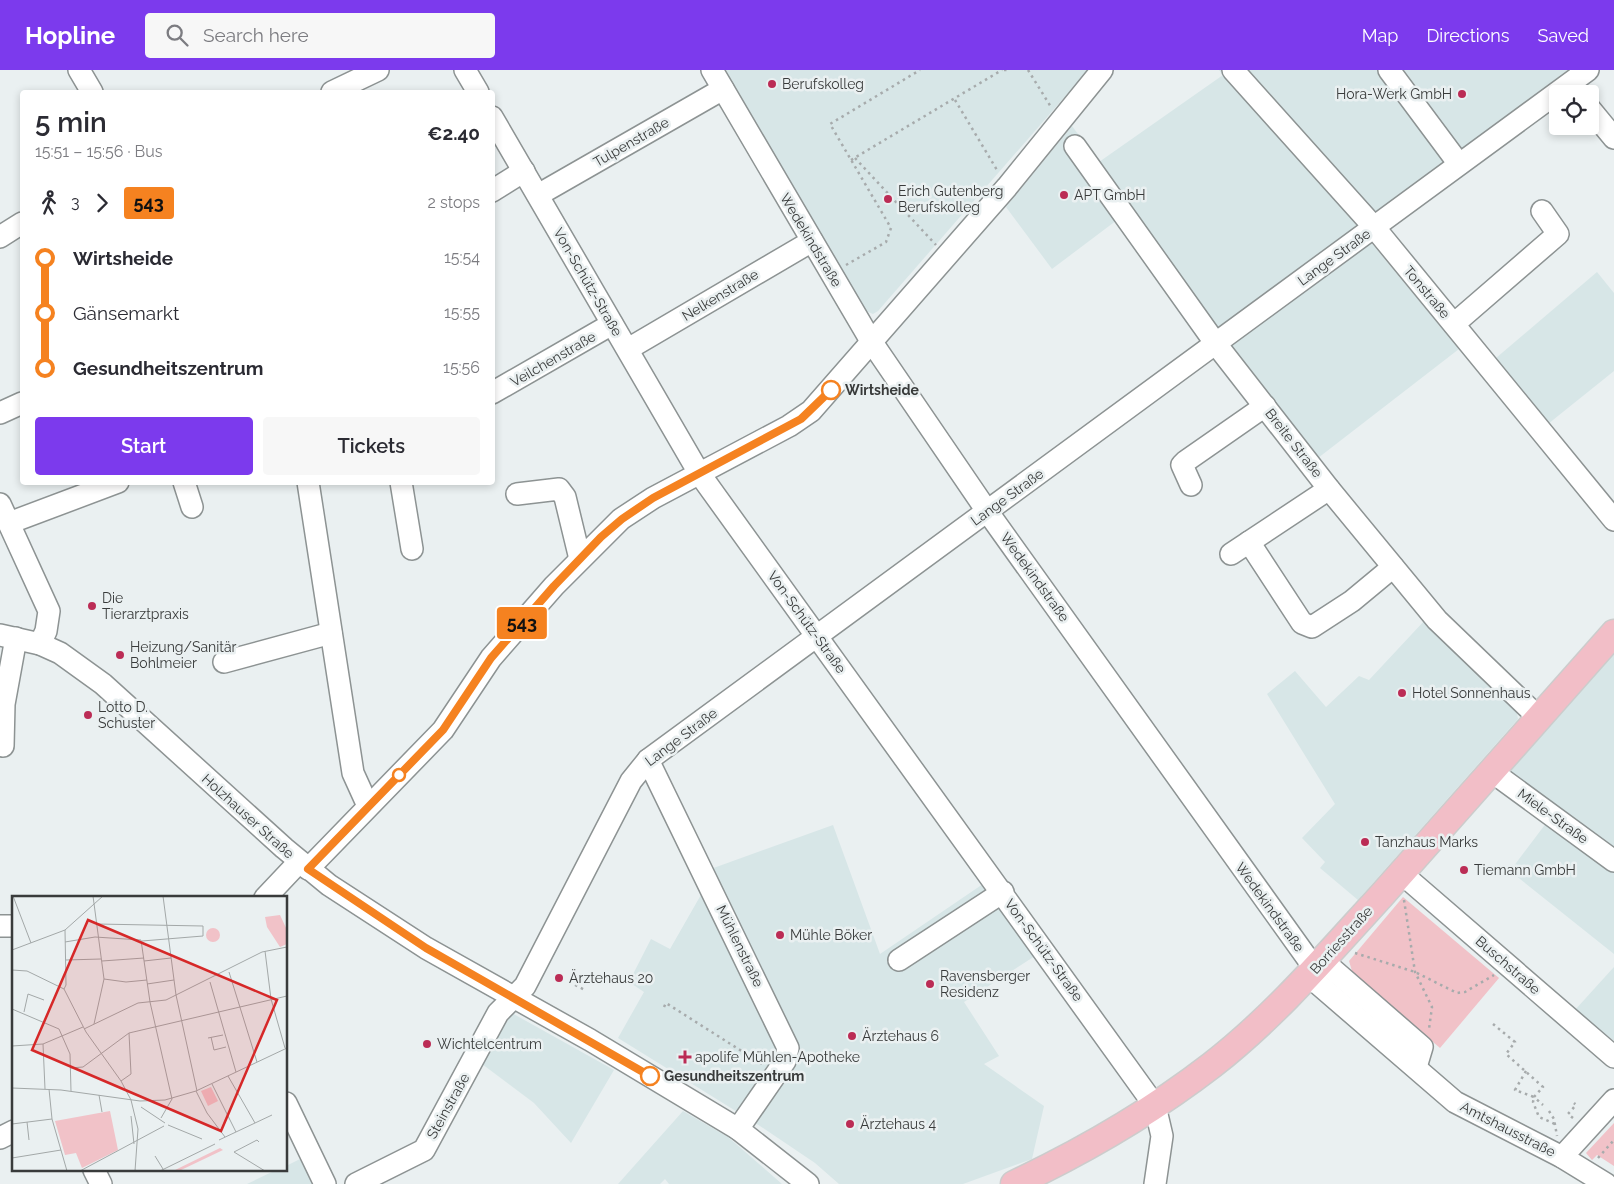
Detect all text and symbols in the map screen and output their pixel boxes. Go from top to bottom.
search box [145,13,495,58]
text: Hopline [25,21,115,50]
icon: search [163,21,191,49]
text: Search here [203,24,309,46]
text: Map [1362,25,1398,46]
text: Directions [1426,25,1510,46]
text: Saved [1538,25,1589,46]
place label: Berufskolleg [782,76,864,92]
marker: Berufskolleg [766,78,778,90]
map controls [1549,85,1599,135]
button: locate [1549,85,1599,135]
place label: Hora-Werk GmbH [1336,86,1452,102]
marker: Hora-Werk GmbH [1456,88,1468,100]
text: 5 min [35,106,107,139]
street label: Tulpenstraße [590,114,672,170]
text: €2.40 [427,122,480,144]
text: 15:51 – 15:56 · Bus [35,142,162,161]
place label: Erich Gutenberg Berufskolleg [898,183,1003,215]
place label: APT GmbH [1074,187,1146,203]
icon: walk [35,189,63,217]
icon: forward [88,189,116,217]
marker: APT GmbH [1058,189,1070,201]
street label: Wedekindstraße [777,190,845,290]
text: 543 [134,192,164,213]
text: 3 [71,193,80,212]
text: 2 stops [428,193,480,212]
marker: Erich Gutenberg Berufskolleg [882,193,894,205]
street label: Von-Schütz-Straße [550,225,626,339]
street label: Lange Straße [1295,225,1373,289]
text: Wirtsheide [73,247,173,269]
text: 15:54 [444,248,480,267]
street label: Tonstraße [1401,263,1453,321]
street label: Nelkenstraße [679,266,761,324]
text: Gänsemarkt [73,302,179,324]
text: 15:55 [444,303,480,322]
street label: Veilchenstraße [508,328,598,390]
text: Gesundheitszentrum [73,357,264,379]
text: 15:56 [443,358,480,377]
marker: Wirtsheide [821,380,841,400]
place label: Wirtsheide [845,382,919,398]
street label: Breite Straße [1262,405,1326,481]
button: Start [35,417,253,475]
button: Tickets [263,417,480,475]
street label: Lange Straße [968,465,1046,529]
street label: Wedekindstraße [997,529,1073,625]
street label: Von-Schütz-Straße [765,568,849,676]
place label: Die Tierarztpraxis [102,590,189,622]
marker: Die Tierarztpraxis [86,600,98,612]
line badge: 543 [493,607,551,639]
text: 543 [507,612,537,633]
place label: Heizung/Sanitär Bohlmeier [130,639,237,671]
marker: Heizung/Sanitär Bohlmeier [114,649,126,661]
place label: Hotel Sonnenhaus [1412,685,1531,701]
marker: Hotel Sonnenhaus [1396,687,1408,699]
place label: Lotto D. Schuster [98,699,155,731]
street label: Lange Straße [642,705,720,769]
marker: Lotto D. Schuster [82,709,94,721]
unlabelled marker [392,768,406,782]
street label: Holzhauser Straße [199,771,297,861]
street label: Miele-Straße [1515,785,1591,847]
place label: Tanzhaus Marks [1375,834,1478,850]
marker: Tanzhaus Marks [1359,836,1371,848]
street label: Wedekindstraße [1232,859,1308,955]
place label: Tiemann GmbH [1474,862,1576,878]
marker: Tiemann GmbH [1458,864,1470,876]
inset map [12,896,288,1172]
street label: Von-Schütz-Straße [1002,896,1086,1004]
street label: Mühlenstraße [713,903,767,989]
street label: Borriesstraße [1306,903,1376,977]
place label: Mühle Böker [790,927,872,943]
marker: Mühle Böker [774,929,786,941]
street label: Buschstraße [1473,933,1543,997]
place label: Ärztehaus 20 [569,968,653,986]
place label: Ravensberger Residenz [940,968,1030,1000]
marker: Ärztehaus 20 [553,972,565,984]
marker: Ravensberger Residenz [924,978,936,990]
place label: Ärztehaus 6 [862,1026,939,1044]
marker: Ärztehaus 6 [846,1030,858,1042]
place label: Wichtelcentrum [437,1036,542,1052]
marker: Wichtelcentrum [421,1038,433,1050]
place label: apolife Mühlen-Apotheke [695,1049,860,1065]
marker: apolife Mühlen-Apotheke [679,1051,691,1063]
marker: Gesundheitszentrum [640,1066,660,1086]
place label: Gesundheitszentrum [664,1068,804,1084]
street label: Steinstraße [423,1071,473,1141]
street label: Amtshausstraße [1458,1098,1558,1160]
place label: Ärztehaus 4 [860,1114,936,1132]
marker: Ärztehaus 4 [844,1118,856,1130]

